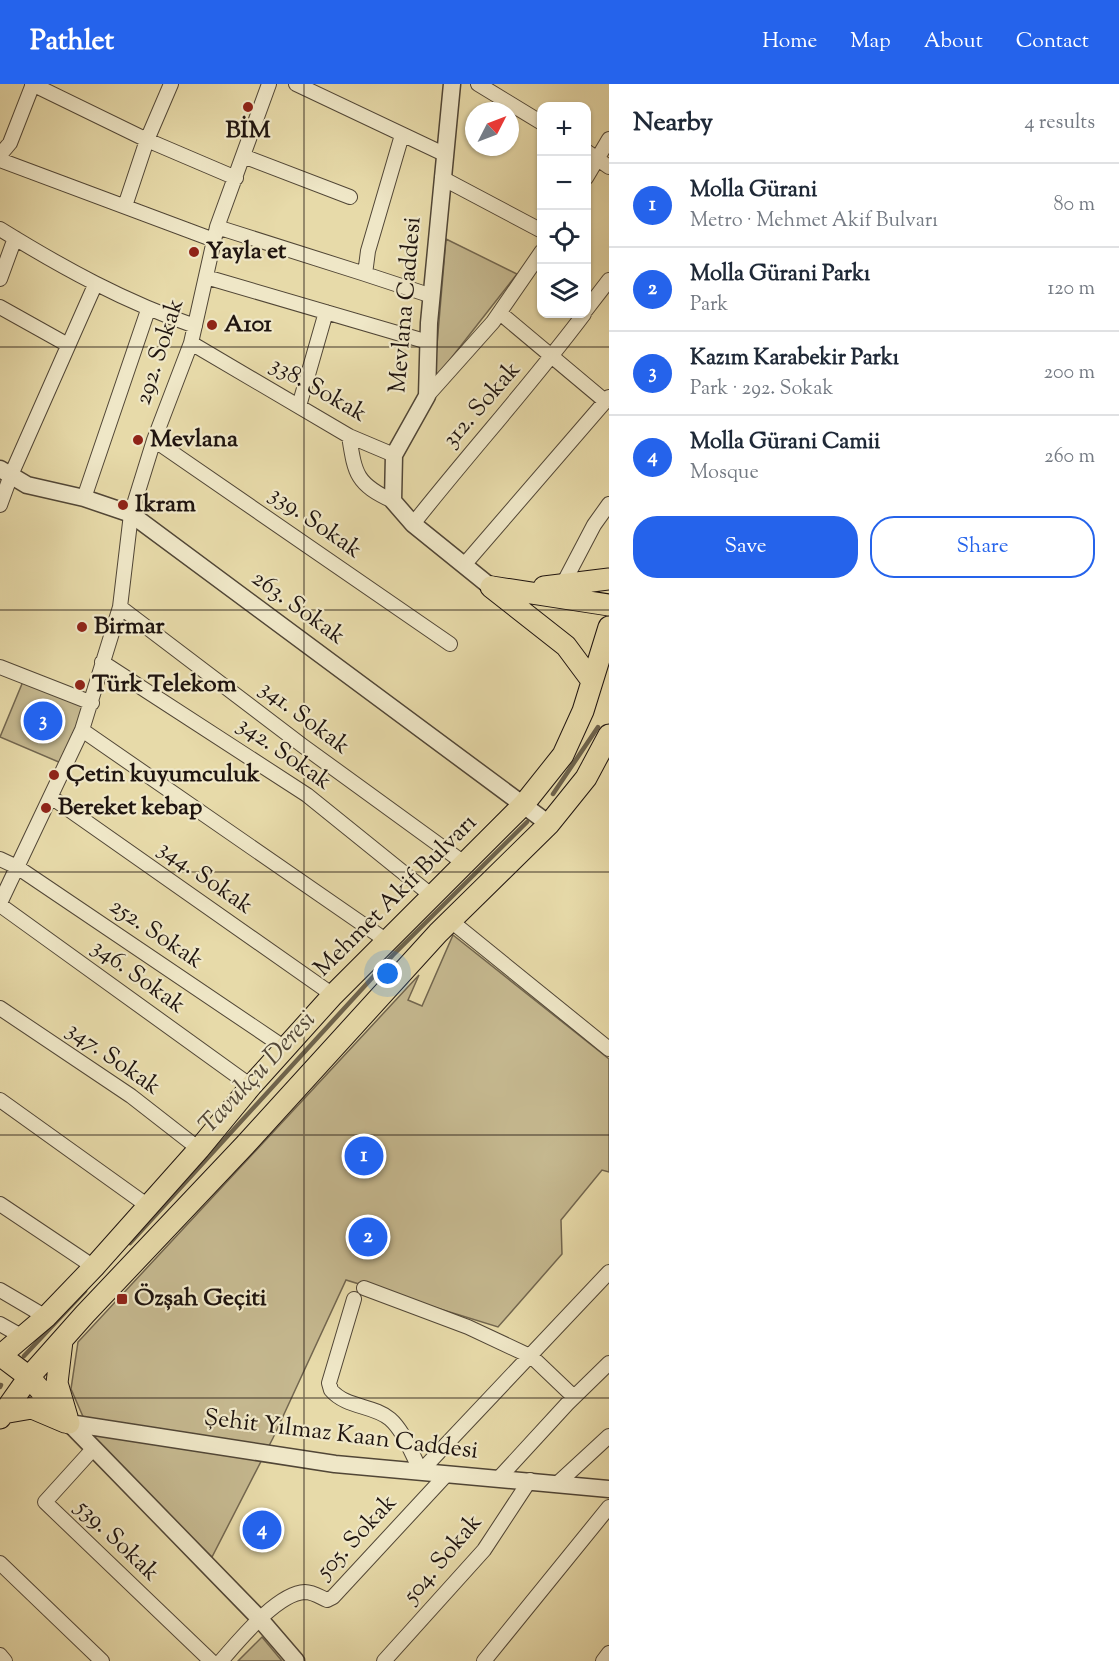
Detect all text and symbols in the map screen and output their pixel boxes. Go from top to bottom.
text: Pathlet [30,22,114,62]
text: Home [762,27,817,57]
text: Map [850,27,891,57]
text: About [924,27,983,57]
text: Contact [1016,27,1089,57]
marker: BİM [241,100,255,114]
north arrow [465,102,519,156]
map controls [537,102,591,318]
button: + [537,102,591,156]
text: Nearby [633,105,713,142]
text: 4 results [1024,109,1095,138]
place label: BİM [225,114,271,148]
button: − [537,156,591,210]
text: Molla Gürani [690,175,817,207]
text: 1 [649,191,656,220]
text: 80 m [1054,191,1095,220]
text: Metro · Mehmet Akif Bulvarı [690,207,938,236]
button: locate [537,210,591,264]
street label: Mevlana Caddesi [381,215,431,395]
place label: Yayla et [206,235,287,269]
marker: Yayla et [187,245,201,259]
text: Molla Gürani Parkı [690,259,870,291]
button: layers [537,264,591,318]
text: 2 [648,275,657,304]
text: 120 m [1047,275,1095,304]
text: Park [690,291,728,320]
street label: 292. Sokak [127,295,193,409]
place label: A101 [224,308,273,342]
marker: A101 [205,318,219,332]
text: Kazım Karabekir Parkı [690,343,899,375]
street label: 338. Sokak [263,349,373,431]
street label: 312. Sokak [435,354,529,456]
text: 3 [648,359,657,388]
text: 200 m [1044,359,1095,388]
text: Park · 292. Sokak [690,375,833,404]
place label: Mevlana [150,423,239,457]
text: Molla Gürani Camii [690,427,880,459]
marker: Mevlana [131,433,145,447]
text: 4 [647,443,658,472]
text: 260 m [1044,443,1095,472]
text: Mosque [690,459,759,488]
street label: 339. Sokak [262,479,368,567]
place label: Ikram [135,488,196,522]
marker: Ikram [116,498,130,512]
button: Save [633,516,858,578]
button: Share [870,516,1095,578]
street label: 263. Sokak [244,562,352,654]
place label: Birmar [94,610,165,644]
marker: Birmar [75,620,89,634]
place label: Türk Telekom [92,668,237,702]
street label: 341. Sokak [252,673,356,763]
marker: Türk Telekom [73,678,87,692]
pin: 3 [24,698,63,744]
street label: 342. Sokak [230,709,338,799]
place label: Çetin kuyumculuk [66,758,261,792]
marker: Çetin kuyumculuk [47,768,61,782]
place label: Bereket kebap [58,791,202,825]
marker: Bereket kebap [39,801,53,815]
street label: Mehmet Akif Bulvarı [307,807,485,985]
street label: 344. Sokak [150,833,260,923]
street label: 252. Sokak [102,890,210,978]
street label: 346. Sokak [84,931,192,1023]
your location [373,959,402,988]
water label: Tavukçu Deresi [191,1003,325,1143]
street label: 347. Sokak [59,1014,167,1104]
pin: 1 [344,1134,384,1178]
pin: 2 [348,1214,388,1260]
place label: Özşah Geçiti [134,1282,267,1316]
marker: Özşah Geçiti [115,1292,129,1306]
street label: Şehit Yılmaz Kaan Caddesi [202,1401,480,1469]
street label: 505. Sokak [307,1487,405,1588]
street label: 539. Sokak [66,1491,167,1590]
street label: 504. Sokak [394,1507,491,1613]
pin: 4 [242,1508,282,1552]

